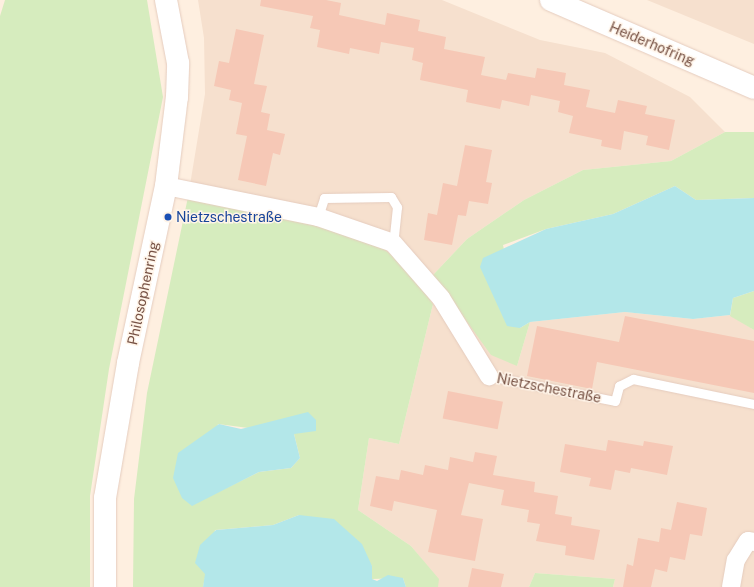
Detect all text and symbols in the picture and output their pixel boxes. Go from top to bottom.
street label: Heiderhofring [607,19,697,69]
place label: Nietzschestraße [176,209,282,225]
marker: Nietzschestraße [163,212,173,222]
street label: Philosophenring [124,240,162,346]
street label: Nietzschestraße [495,370,603,406]

